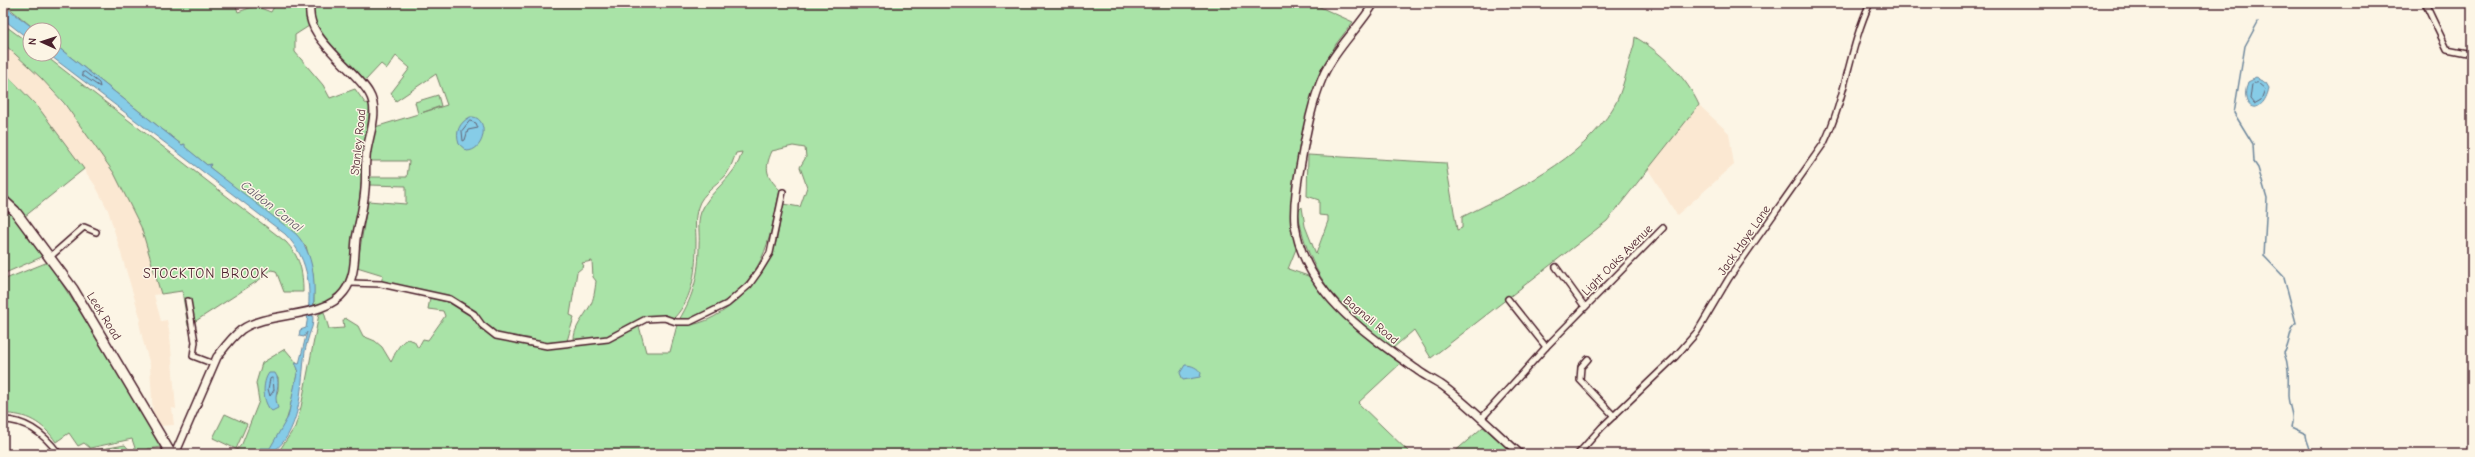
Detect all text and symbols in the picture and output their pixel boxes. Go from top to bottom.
north arrow [22,22,62,62]
text: N [26,38,39,45]
street label: Stanley Road [348,108,368,176]
water label: Caldon Canal [238,177,306,235]
street label: Jack Haye Lane [1715,202,1773,278]
street label: Light Oaks Avenue [1579,222,1655,298]
district label: STOCKTON BROOK [143,265,269,282]
street label: Leek Road [84,290,124,342]
street label: Bagnall Road [1340,293,1402,347]

